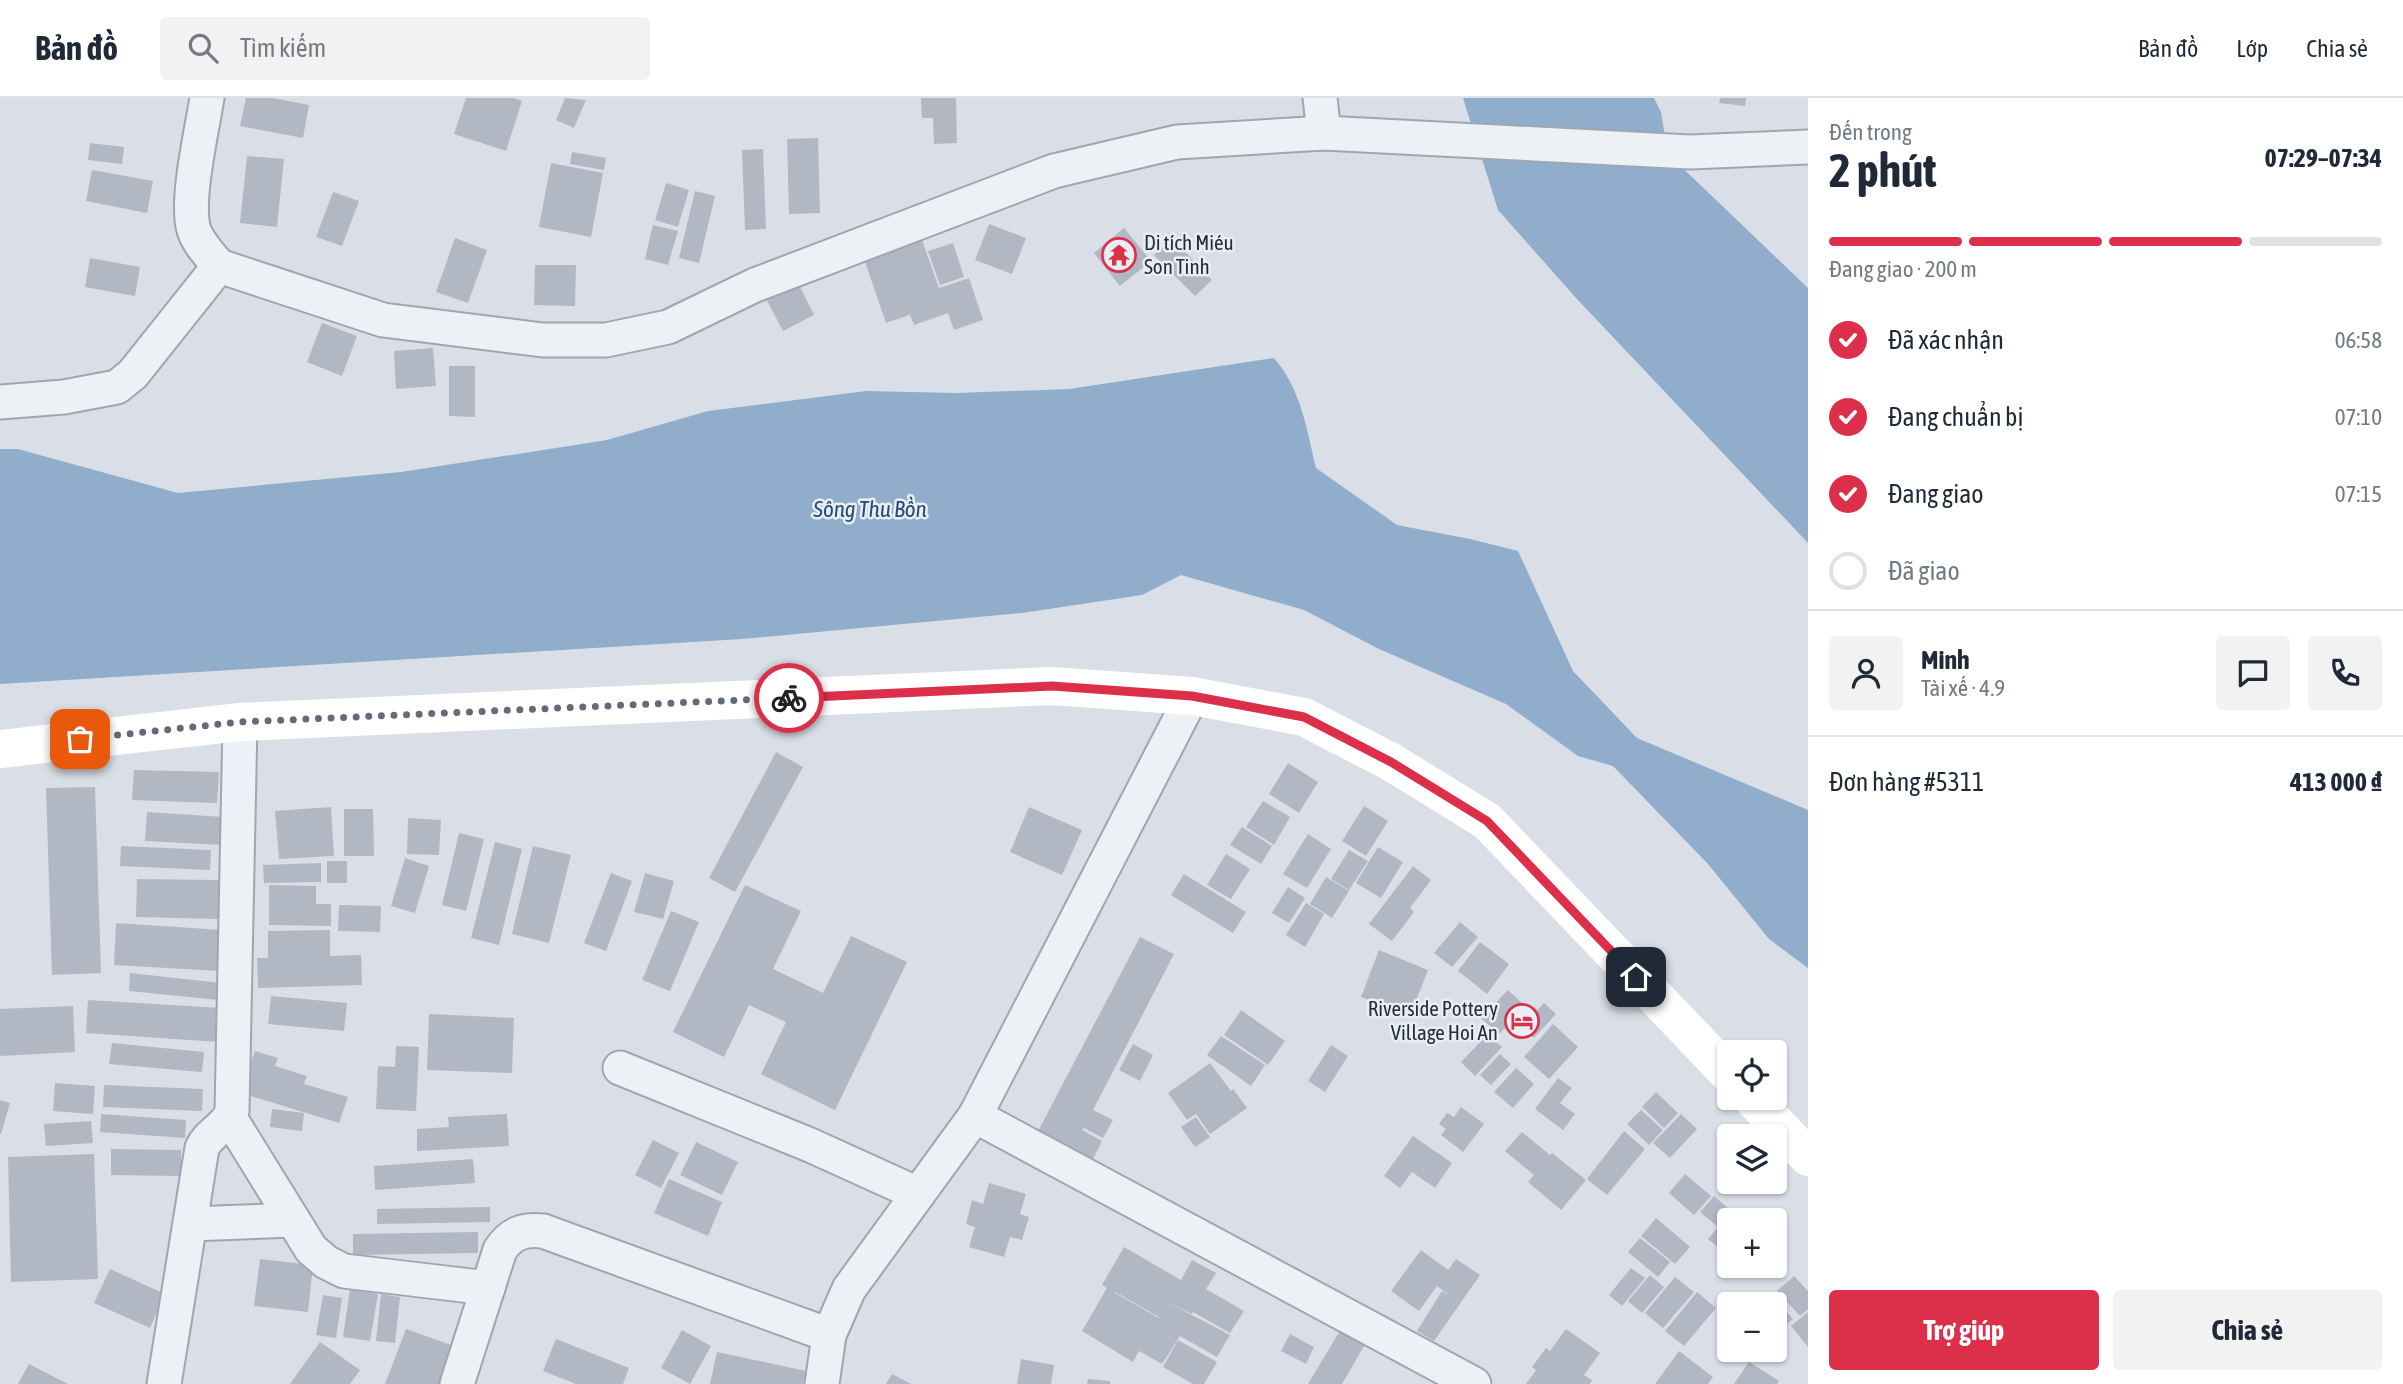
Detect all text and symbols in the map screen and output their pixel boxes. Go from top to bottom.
search box [160,17,650,80]
text: Bản đồ [35,29,118,67]
icon: search [184,29,222,67]
text: Tìm kiếm [240,33,326,63]
text: Bản đồ [2138,35,2198,62]
text: Lớp [2236,35,2268,62]
text: Chia sẻ [2306,35,2368,62]
text: Đến trong [1829,119,1912,145]
text: 07:29–07:34 [2265,143,2382,173]
text: 2 phút [1829,144,1937,197]
place label: Di tích Miéu Son Tinh [1144,230,1234,278]
temple icon: Di tích Miéu Son Tinh [1100,236,1138,274]
text: Đang giao · 200 m [1829,256,1977,282]
icon: check [1829,321,1867,359]
text: Đã xác nhận [1888,325,2004,355]
text: 06:58 [2335,327,2382,353]
icon: check [1829,398,1867,436]
text: Đang chuẩn bị [1888,402,2023,432]
text: 07:10 [2335,404,2382,430]
icon: check [1829,475,1867,513]
text: Đang giao [1888,479,1983,509]
text: 07:15 [2335,481,2382,507]
water label: Sông Thu Bồn [812,496,927,522]
text: Đã giao [1888,556,1960,586]
button: person [1829,636,1903,710]
button: chat [2216,636,2290,710]
button: phone [2308,636,2382,710]
text: Minh [1921,645,1970,675]
courier [754,663,824,733]
text: Tài xế · 4.9 [1921,675,2005,701]
icon: bike [770,679,808,717]
pin [50,709,110,769]
icon: bag [61,720,99,758]
text: Đơn hàng #5311 [1829,767,1984,797]
text: 413 000 ₫ [2290,767,2382,797]
pin [1606,947,1666,1007]
icon: home [1617,958,1655,996]
place label: Riverside Pottery Village Hoi An [1368,996,1498,1044]
hotel icon: Riverside Pottery Village Hoi An [1503,1002,1541,1040]
map controls [1717,1040,1787,1362]
button: locate [1717,1040,1787,1110]
button: layers [1717,1124,1787,1194]
button: + [1717,1208,1787,1278]
button: Trợ giúp [1829,1290,2099,1370]
button: Chia sẻ [2113,1290,2382,1370]
button: − [1717,1292,1787,1362]

